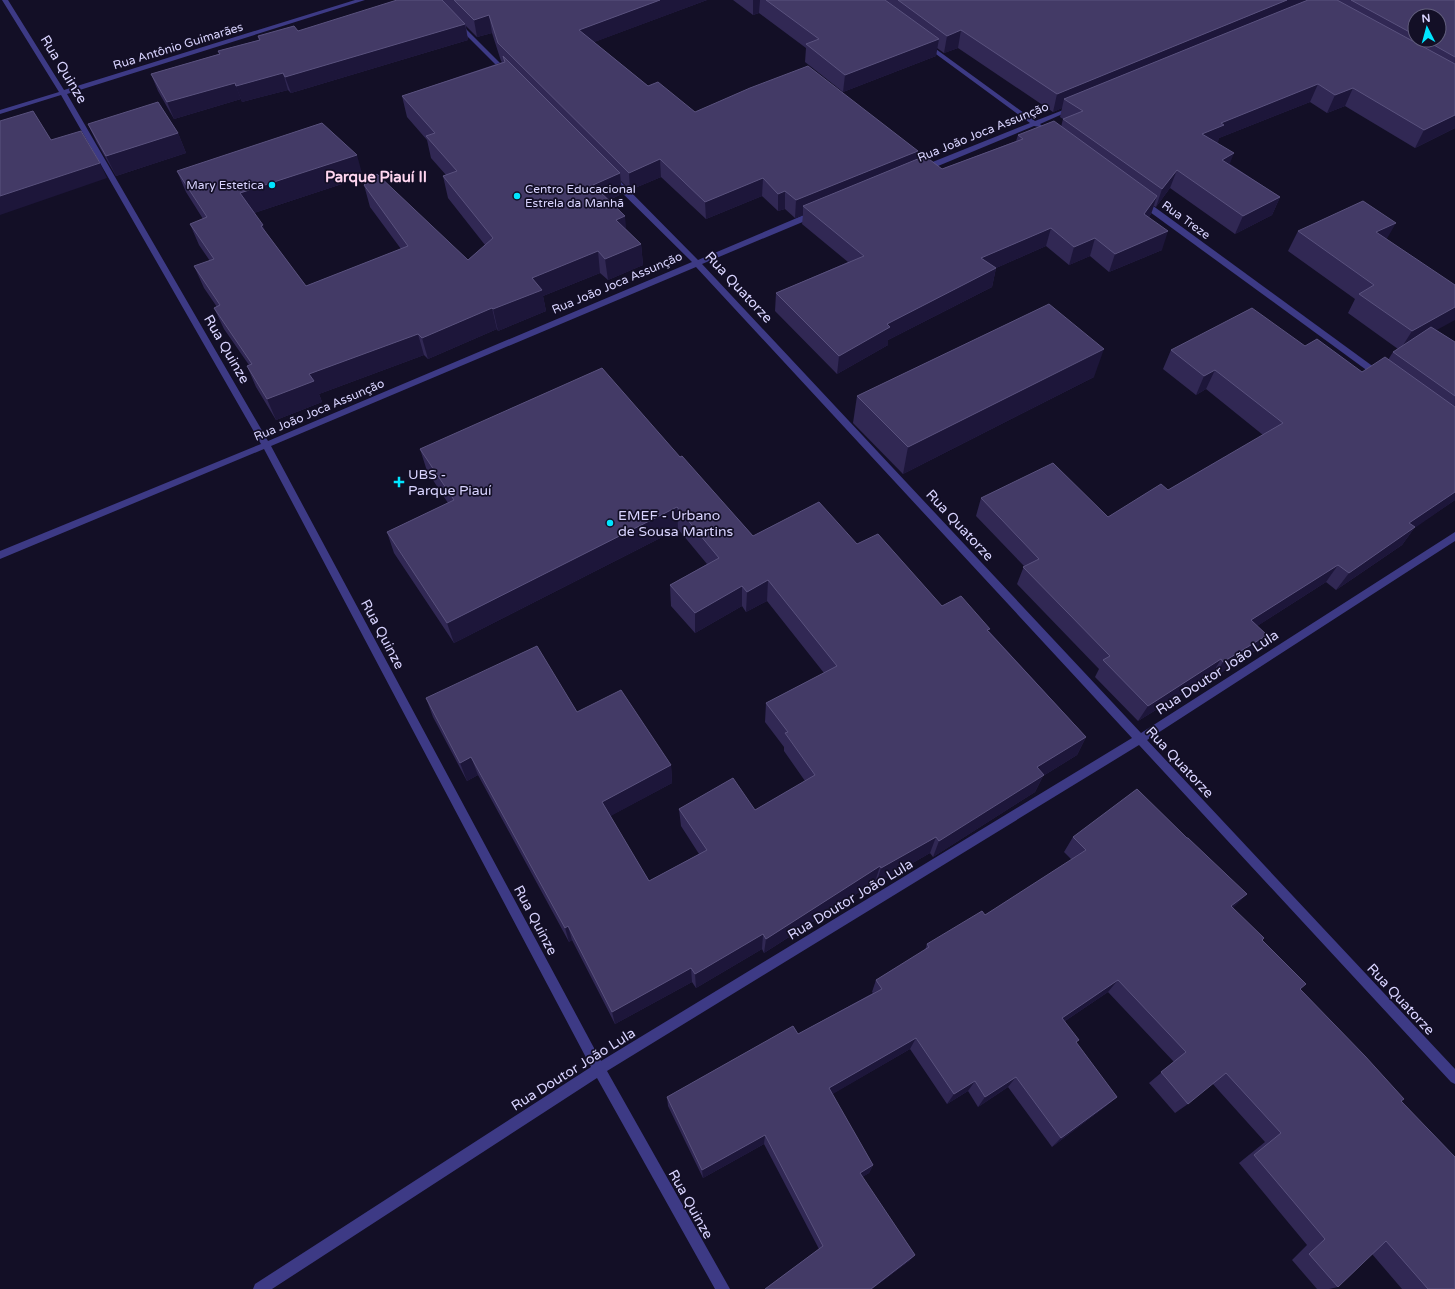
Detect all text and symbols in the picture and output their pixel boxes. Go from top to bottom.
north arrow [1407,8,1447,48]
text: N [1421,12,1431,25]
street label: Rua Antônio Guimarães [111,19,245,72]
street label: Rua Quinze [37,32,91,107]
street label: Rua João Joca Assunção [915,99,1051,165]
district label: Parque Piauí II [325,168,427,187]
place label: Mary Estetica [186,178,264,192]
marker: Mary Estetica [267,180,277,190]
place label: Centro Educacional Estrela da Manhã [525,182,636,210]
marker: Centro Educacional Estrela da Manhã [512,191,522,201]
street label: Rua Treze [1159,198,1213,242]
street label: Rua Quatorze [701,248,776,327]
street label: Rua João Joca Assunção [550,249,684,317]
street label: Rua Quinze [200,312,253,387]
street label: Rua João Joca Assunção [252,376,386,444]
place label: UBS - Parque Piauí [408,466,492,499]
marker: UBS - Parque Piauí [393,476,405,488]
street label: Rua Quatorze [922,486,997,565]
place label: EMEF - Urbano de Sousa Martins [618,507,733,540]
marker: EMEF - Urbano de Sousa Martins [605,518,615,528]
street label: Rua Quinze [357,596,408,672]
street label: Rua Doutor João Lula [1153,626,1282,719]
street label: Rua Quatorze [1142,723,1217,802]
street label: Rua Doutor João Lula [785,855,916,944]
street label: Rua Quinze [510,882,561,958]
street label: Rua Quatorze [1363,960,1438,1039]
street label: Rua Doutor João Lula [508,1024,638,1115]
street label: Rua Quinze [665,1167,717,1242]

